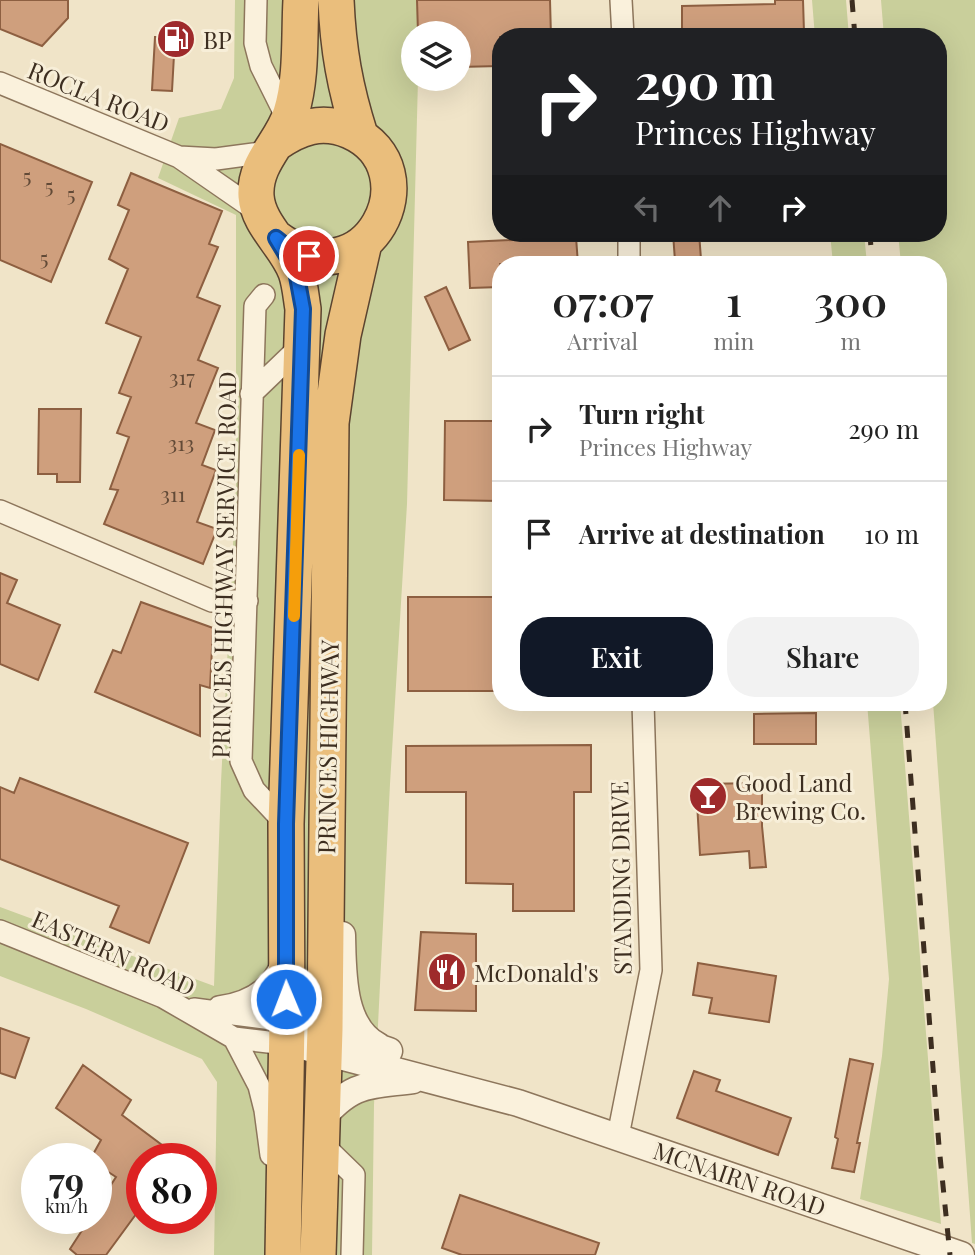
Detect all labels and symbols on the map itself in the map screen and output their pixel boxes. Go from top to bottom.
fuel station icon: BP [155,18,197,60]
place label: BP [203,23,232,55]
street label: ROCLA ROAD [23,53,175,139]
house number: 5 [23,161,31,189]
house number: 5 [45,171,53,199]
house number: 5 [67,179,75,207]
pin [279,226,339,286]
house number: 5 [40,243,48,271]
house number: 317 [169,362,195,390]
street label: PRINCES HIGHWAY SERVICE ROAD [204,371,242,759]
house number: 313 [168,428,194,456]
house number: 311 [160,479,186,507]
street label: PRINCES HIGHWAY [309,639,345,854]
place label: Good Land Brewing Co. [735,766,866,826]
bar icon: Good Land Brewing Co. [687,775,729,817]
street label: STANDING DRIVE [602,781,638,975]
street label: EASTERN ROAD [27,902,201,1002]
restaurant icon: McDonald's [426,951,468,993]
place label: McDonald's [474,956,599,988]
position arrow [249,962,323,1036]
street label: MCNAIRN ROAD [650,1134,830,1222]
speed limit sign: 80 [126,1143,217,1234]

